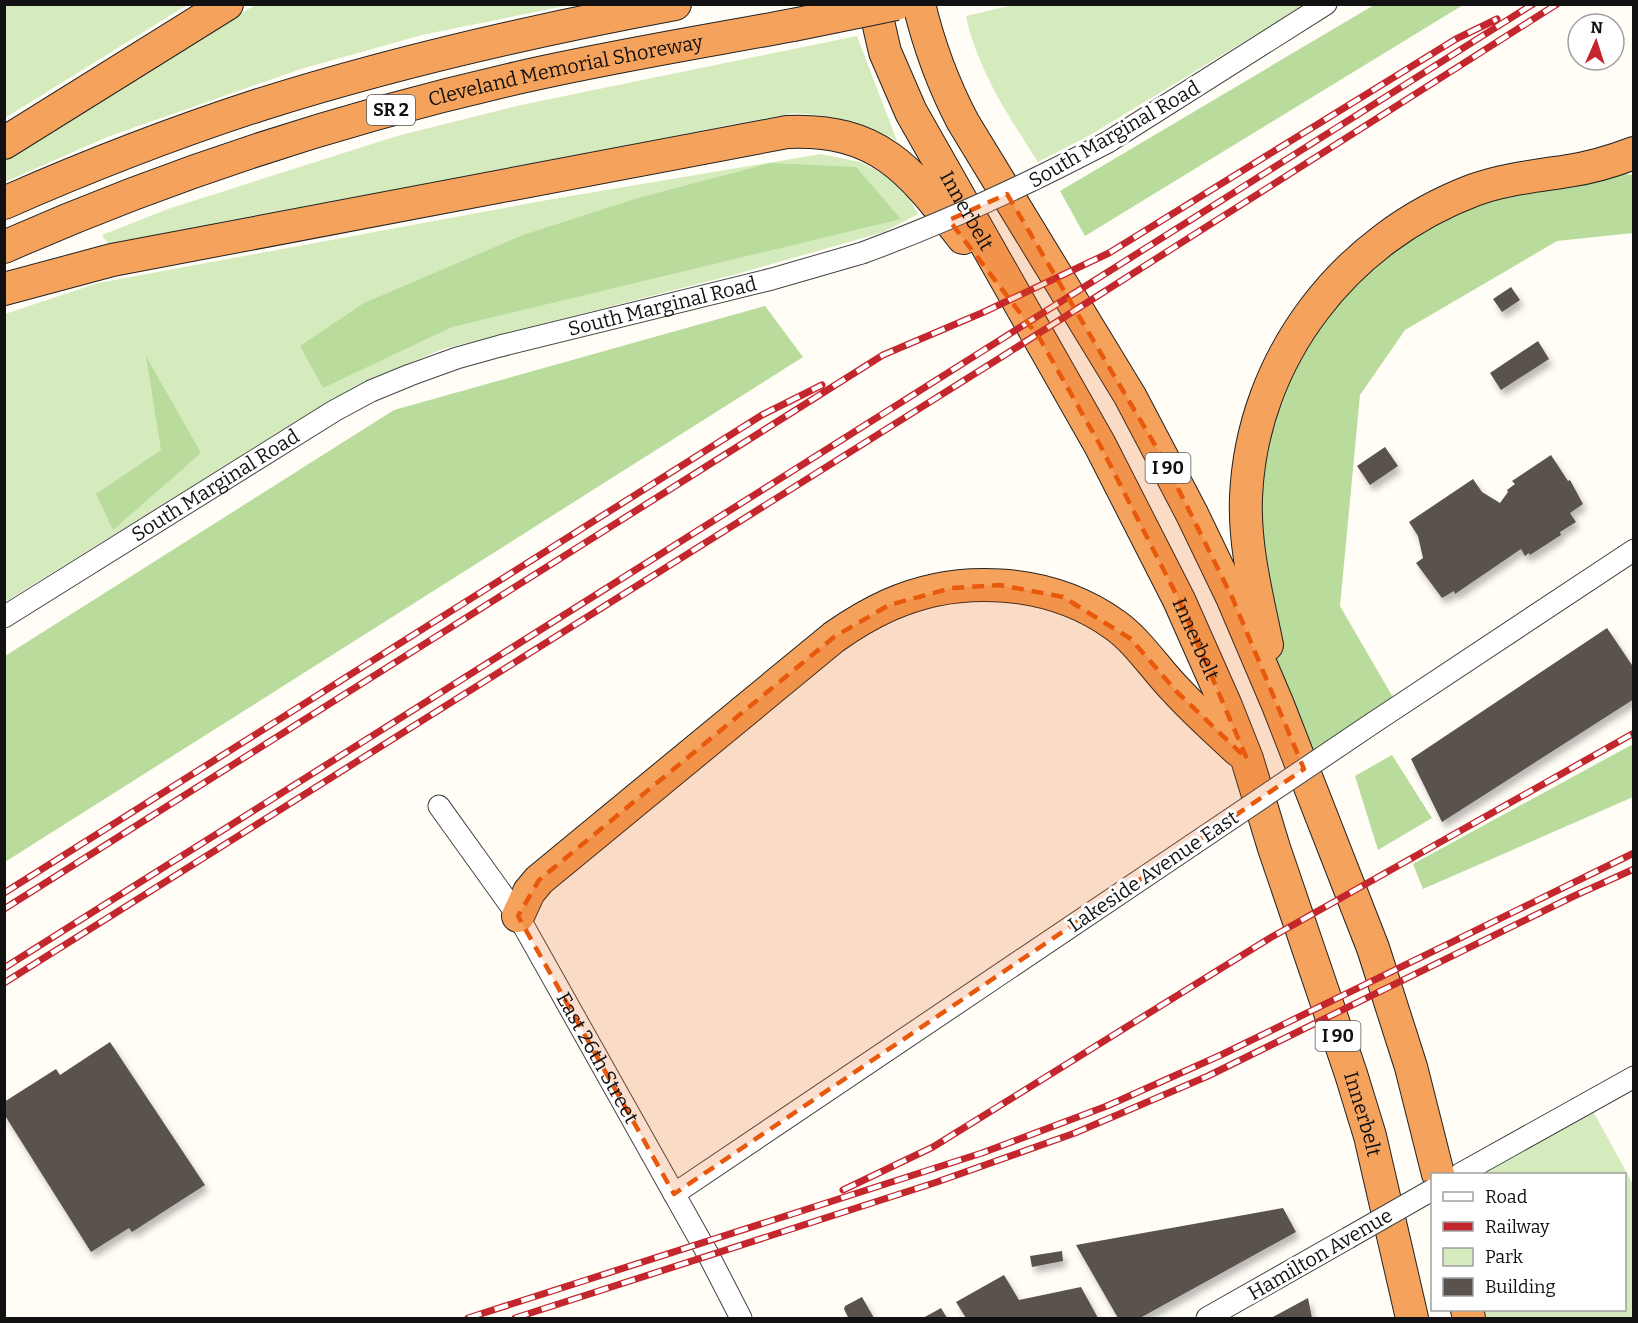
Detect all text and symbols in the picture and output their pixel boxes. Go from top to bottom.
north arrow [1566,12,1626,72]
text: N [1590,18,1603,37]
street label: Cleveland Memorial Shoreway [426,29,705,111]
street label: South Marginal Road [1024,75,1204,193]
road number: SR 2 [367,95,415,125]
street label: Innerbelt [935,167,999,255]
street label: South Marginal Road [566,271,759,341]
street label: South Marginal Road [127,424,304,547]
road number: I 90 [1146,453,1190,483]
street label: Innerbelt [1168,594,1225,684]
street label: Lakeside Avenue East [1063,805,1243,937]
street label: East 26th Street [551,988,644,1127]
road number: I 90 [1316,1021,1360,1051]
street label: Innerbelt [1339,1069,1386,1159]
legend [1431,1173,1626,1311]
text: Road [1485,1186,1528,1208]
street label: Hamilton Avenue [1244,1203,1396,1305]
text: Railway [1485,1216,1550,1238]
text: Park [1485,1246,1524,1268]
text: Building [1485,1276,1556,1298]

